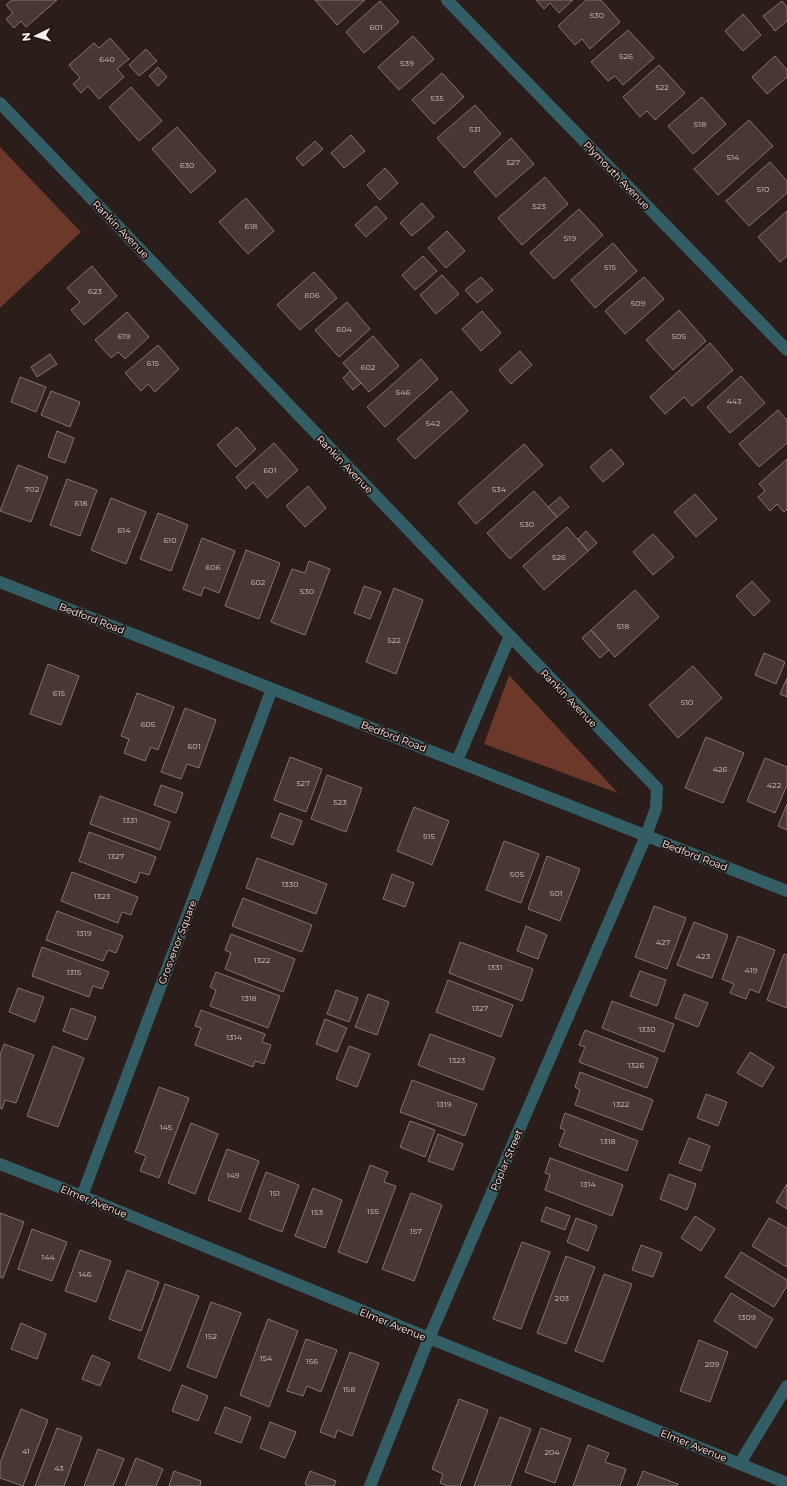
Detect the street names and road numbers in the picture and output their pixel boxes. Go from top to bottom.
street label: Plymouth Avenue [581,138,653,212]
street label: Rankin Avenue [90,198,152,261]
street label: Rankin Avenue [314,433,376,496]
street label: Bedford Road [57,600,127,637]
street label: Rankin Avenue [538,667,600,730]
street label: Bedford Road [359,718,429,755]
street label: Bedford Road [660,837,730,874]
street label: Grosvenor Square [155,898,200,986]
street label: Poplar Street [488,1127,525,1193]
street label: Elmer Avenue [59,1182,129,1221]
street label: Elmer Avenue [358,1305,428,1344]
street label: Elmer Avenue [659,1426,729,1465]

